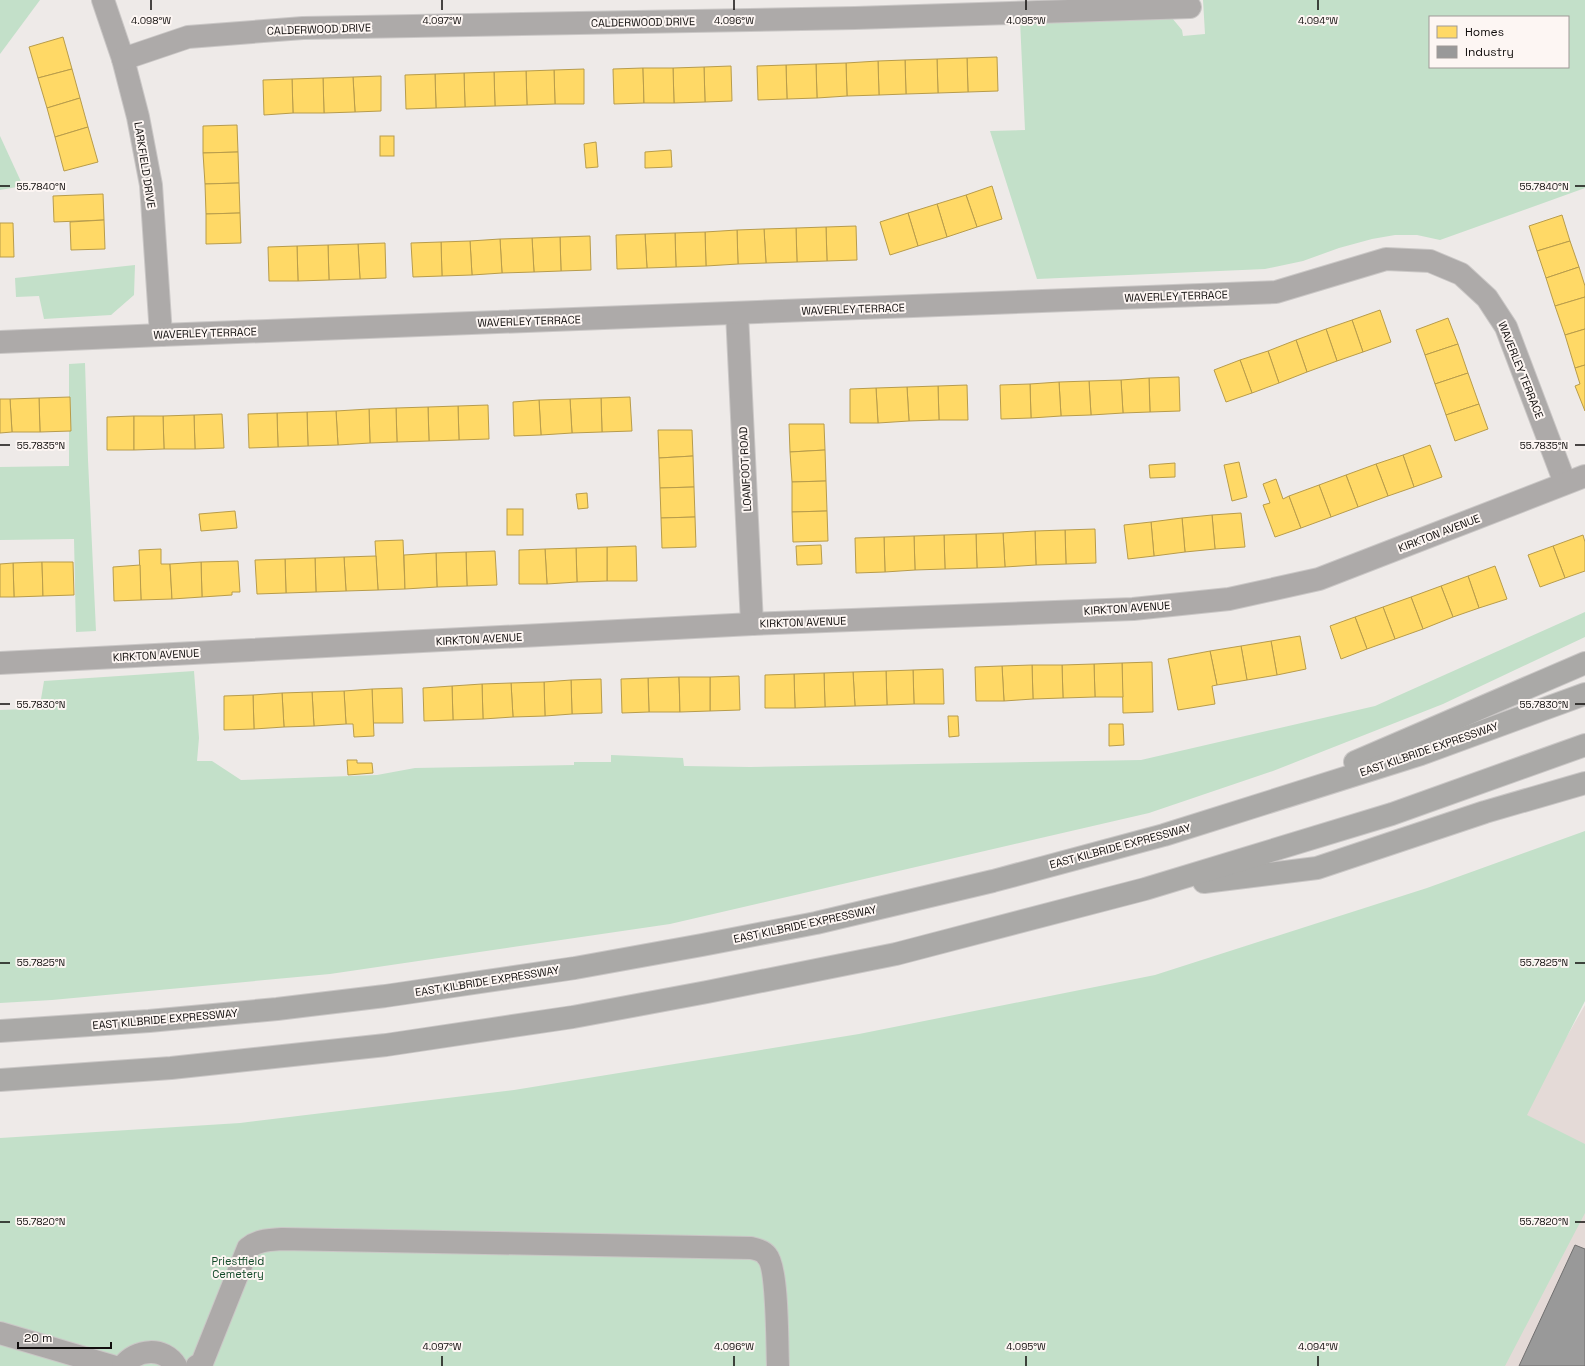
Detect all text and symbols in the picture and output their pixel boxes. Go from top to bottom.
text: 4.098°W [131,14,171,27]
text: 4.097°W [422,14,462,27]
street label: CALDERWOOD DRIVE [591,14,695,30]
text: 4.096°W [714,14,754,27]
text: 4.095°W [1006,14,1046,27]
text: 4.094°W [1298,14,1338,27]
legend [1429,16,1569,68]
street label: CALDERWOOD DRIVE [267,20,371,38]
text: Homes [1465,24,1504,40]
text: Industry [1465,44,1514,60]
street label: LARKFIELD DRIVE [131,121,159,209]
text: 55.7840°N [16,180,66,193]
text: 55.7840°N [1519,180,1569,193]
street label: WAVERLEY TERRACE [1124,287,1228,305]
street label: WAVERLEY TERRACE [801,300,905,318]
street label: WAVERLEY TERRACE [477,312,581,330]
street label: WAVERLEY TERRACE [1495,319,1547,421]
street label: WAVERLEY TERRACE [153,324,257,342]
street label: LOANFOOT ROAD [736,426,754,512]
text: 55.7835°N [17,439,65,452]
text: 55.7835°N [1520,439,1568,452]
street label: KIRKTON AVENUE [1396,511,1482,555]
street label: KIRKTON AVENUE [1083,598,1171,618]
street label: KIRKTON AVENUE [759,613,847,631]
street label: KIRKTON AVENUE [435,630,523,648]
street label: KIRKTON AVENUE [112,646,200,664]
text: 55.7830°N [17,698,65,711]
text: 55.7830°N [1520,698,1568,711]
street label: EAST KILBRIDE EXPRESSWAY [1358,719,1500,779]
street label: EAST KILBRIDE EXPRESSWAY [1048,820,1192,872]
street label: EAST KILBRIDE EXPRESSWAY [732,902,878,946]
text: 55.7825°N [17,956,65,969]
text: 55.7825°N [1520,956,1568,969]
street label: EAST KILBRIDE EXPRESSWAY [414,963,560,999]
street label: EAST KILBRIDE EXPRESSWAY [92,1006,238,1032]
text: 55.7820°N [17,1215,65,1228]
text: 55.7820°N [1520,1215,1568,1228]
park label: Priestfield Cemetery [212,1254,264,1281]
scale bar [18,1324,111,1350]
text: 20 m [24,1330,52,1346]
text: 4.097°W [422,1340,462,1353]
text: 4.096°W [714,1340,754,1353]
text: 4.095°W [1006,1340,1046,1353]
text: 4.094°W [1298,1340,1338,1353]

